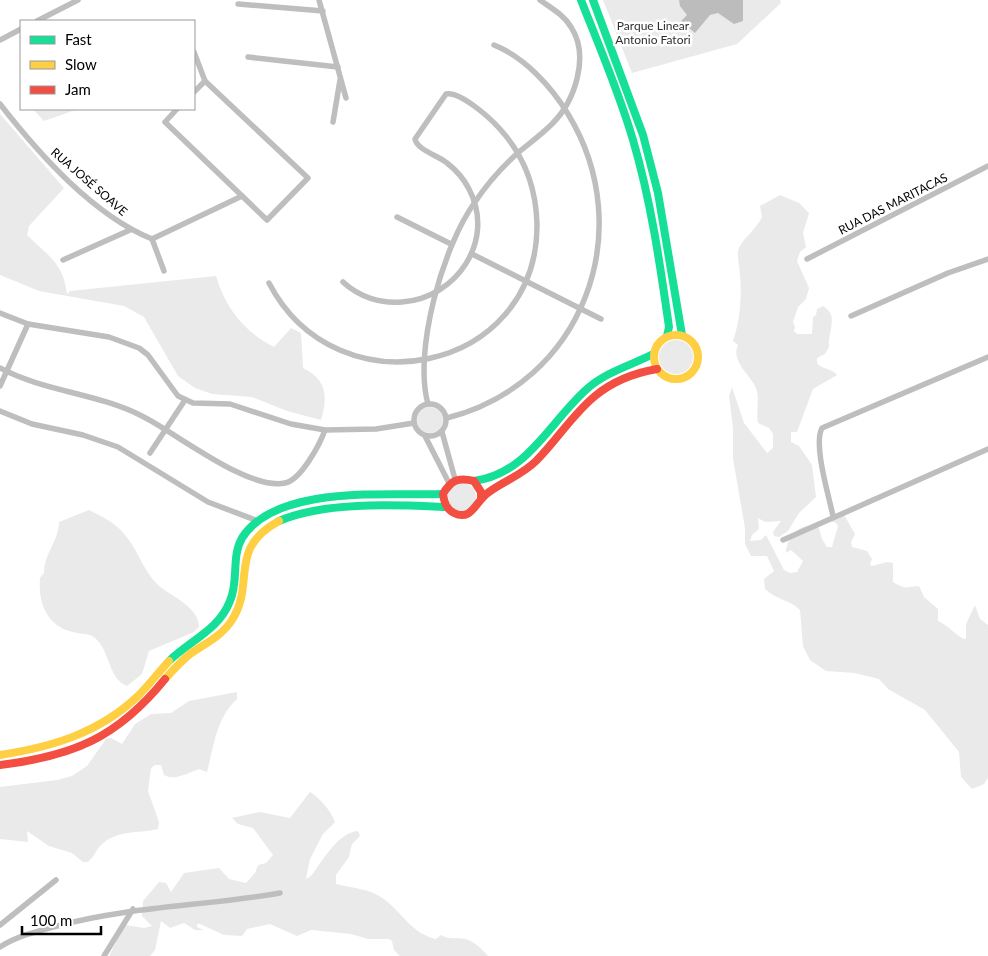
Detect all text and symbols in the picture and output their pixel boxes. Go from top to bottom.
park label: Parque Linear Antonio Fatori [615,18,691,47]
legend [20,20,195,110]
text: Fast [65,30,92,48]
text: Slow [65,55,97,73]
text: Jam [65,80,91,98]
street label: RUA JOSÉ SOAVE [48,144,131,219]
street label: RUA DAS MARITACAS [836,170,950,238]
scale bar [22,904,101,936]
text: 100 m [30,911,72,929]

